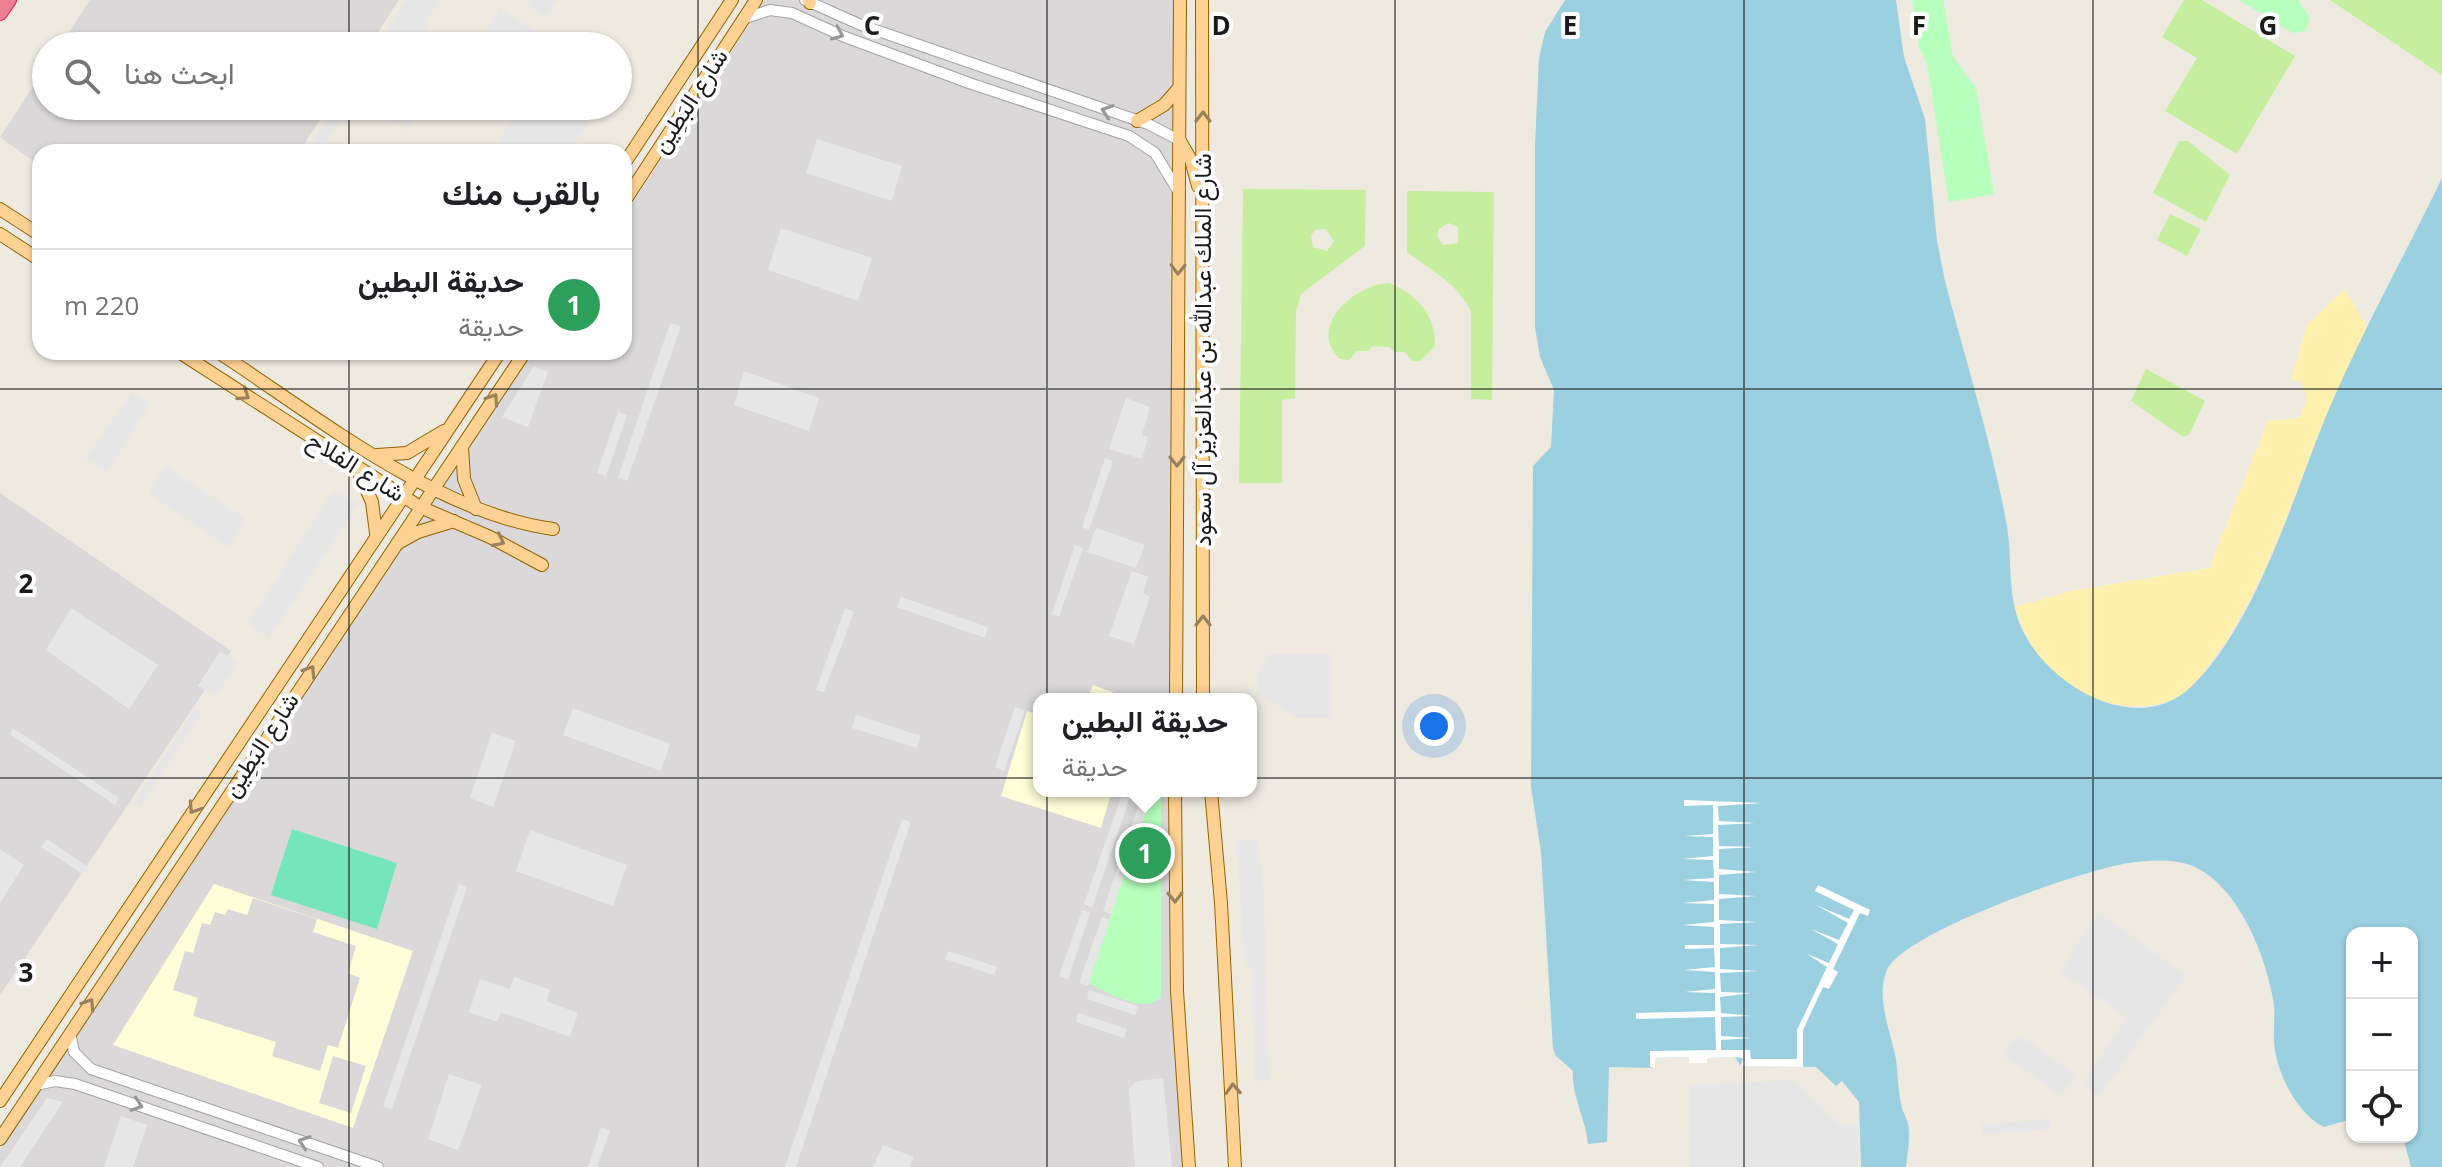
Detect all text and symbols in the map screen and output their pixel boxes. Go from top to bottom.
text: C [864,7,880,43]
text: D [1211,7,1231,43]
text: E [1563,7,1577,43]
text: F [1912,7,1926,43]
text: G [2259,7,2277,43]
one-way arrow [830,24,845,40]
search box [32,32,632,120]
street label: شارع البَطِين [643,42,736,159]
text: ابحث هنا [124,52,235,93]
icon: search [60,54,104,98]
one-way arrow [1101,104,1115,120]
one-way arrow [1194,110,1212,123]
street label: شارع الملك عبدالله بن عبدالعزيز آل سعود [1185,153,1219,547]
text: بالقرب منك [442,169,600,215]
text: حديقة البطين [358,260,524,301]
one-way arrow [1169,263,1187,276]
text: 220 m [64,287,139,323]
text: 1 [567,287,581,323]
text: حديقة [458,308,524,344]
one-way arrow [236,385,250,400]
one-way arrow [483,394,498,408]
street label: شارع الفلاح [301,423,412,510]
one-way arrow [1168,455,1186,468]
one-way arrow [490,532,505,547]
text: 2 [19,565,34,601]
one-way arrow [1194,614,1212,627]
one-way arrow [300,665,315,679]
street label: شارع البَطِين [214,686,307,803]
popup [1033,693,1257,797]
text: حديقة البطين [1062,700,1228,741]
your location [1414,706,1454,746]
text: حديقة [1062,748,1128,784]
one-way arrow [189,800,204,814]
pin: 1 [1119,823,1171,883]
one-way arrow [1166,891,1183,904]
map controls [2346,927,2418,1143]
button: + [2346,927,2418,999]
text: 3 [19,954,33,990]
one-way arrow [80,999,95,1013]
button: − [2346,999,2418,1071]
button: locate [2346,1071,2418,1143]
one-way arrow [1224,1082,1241,1095]
one-way arrow [130,1096,144,1112]
one-way arrow [298,1135,312,1151]

